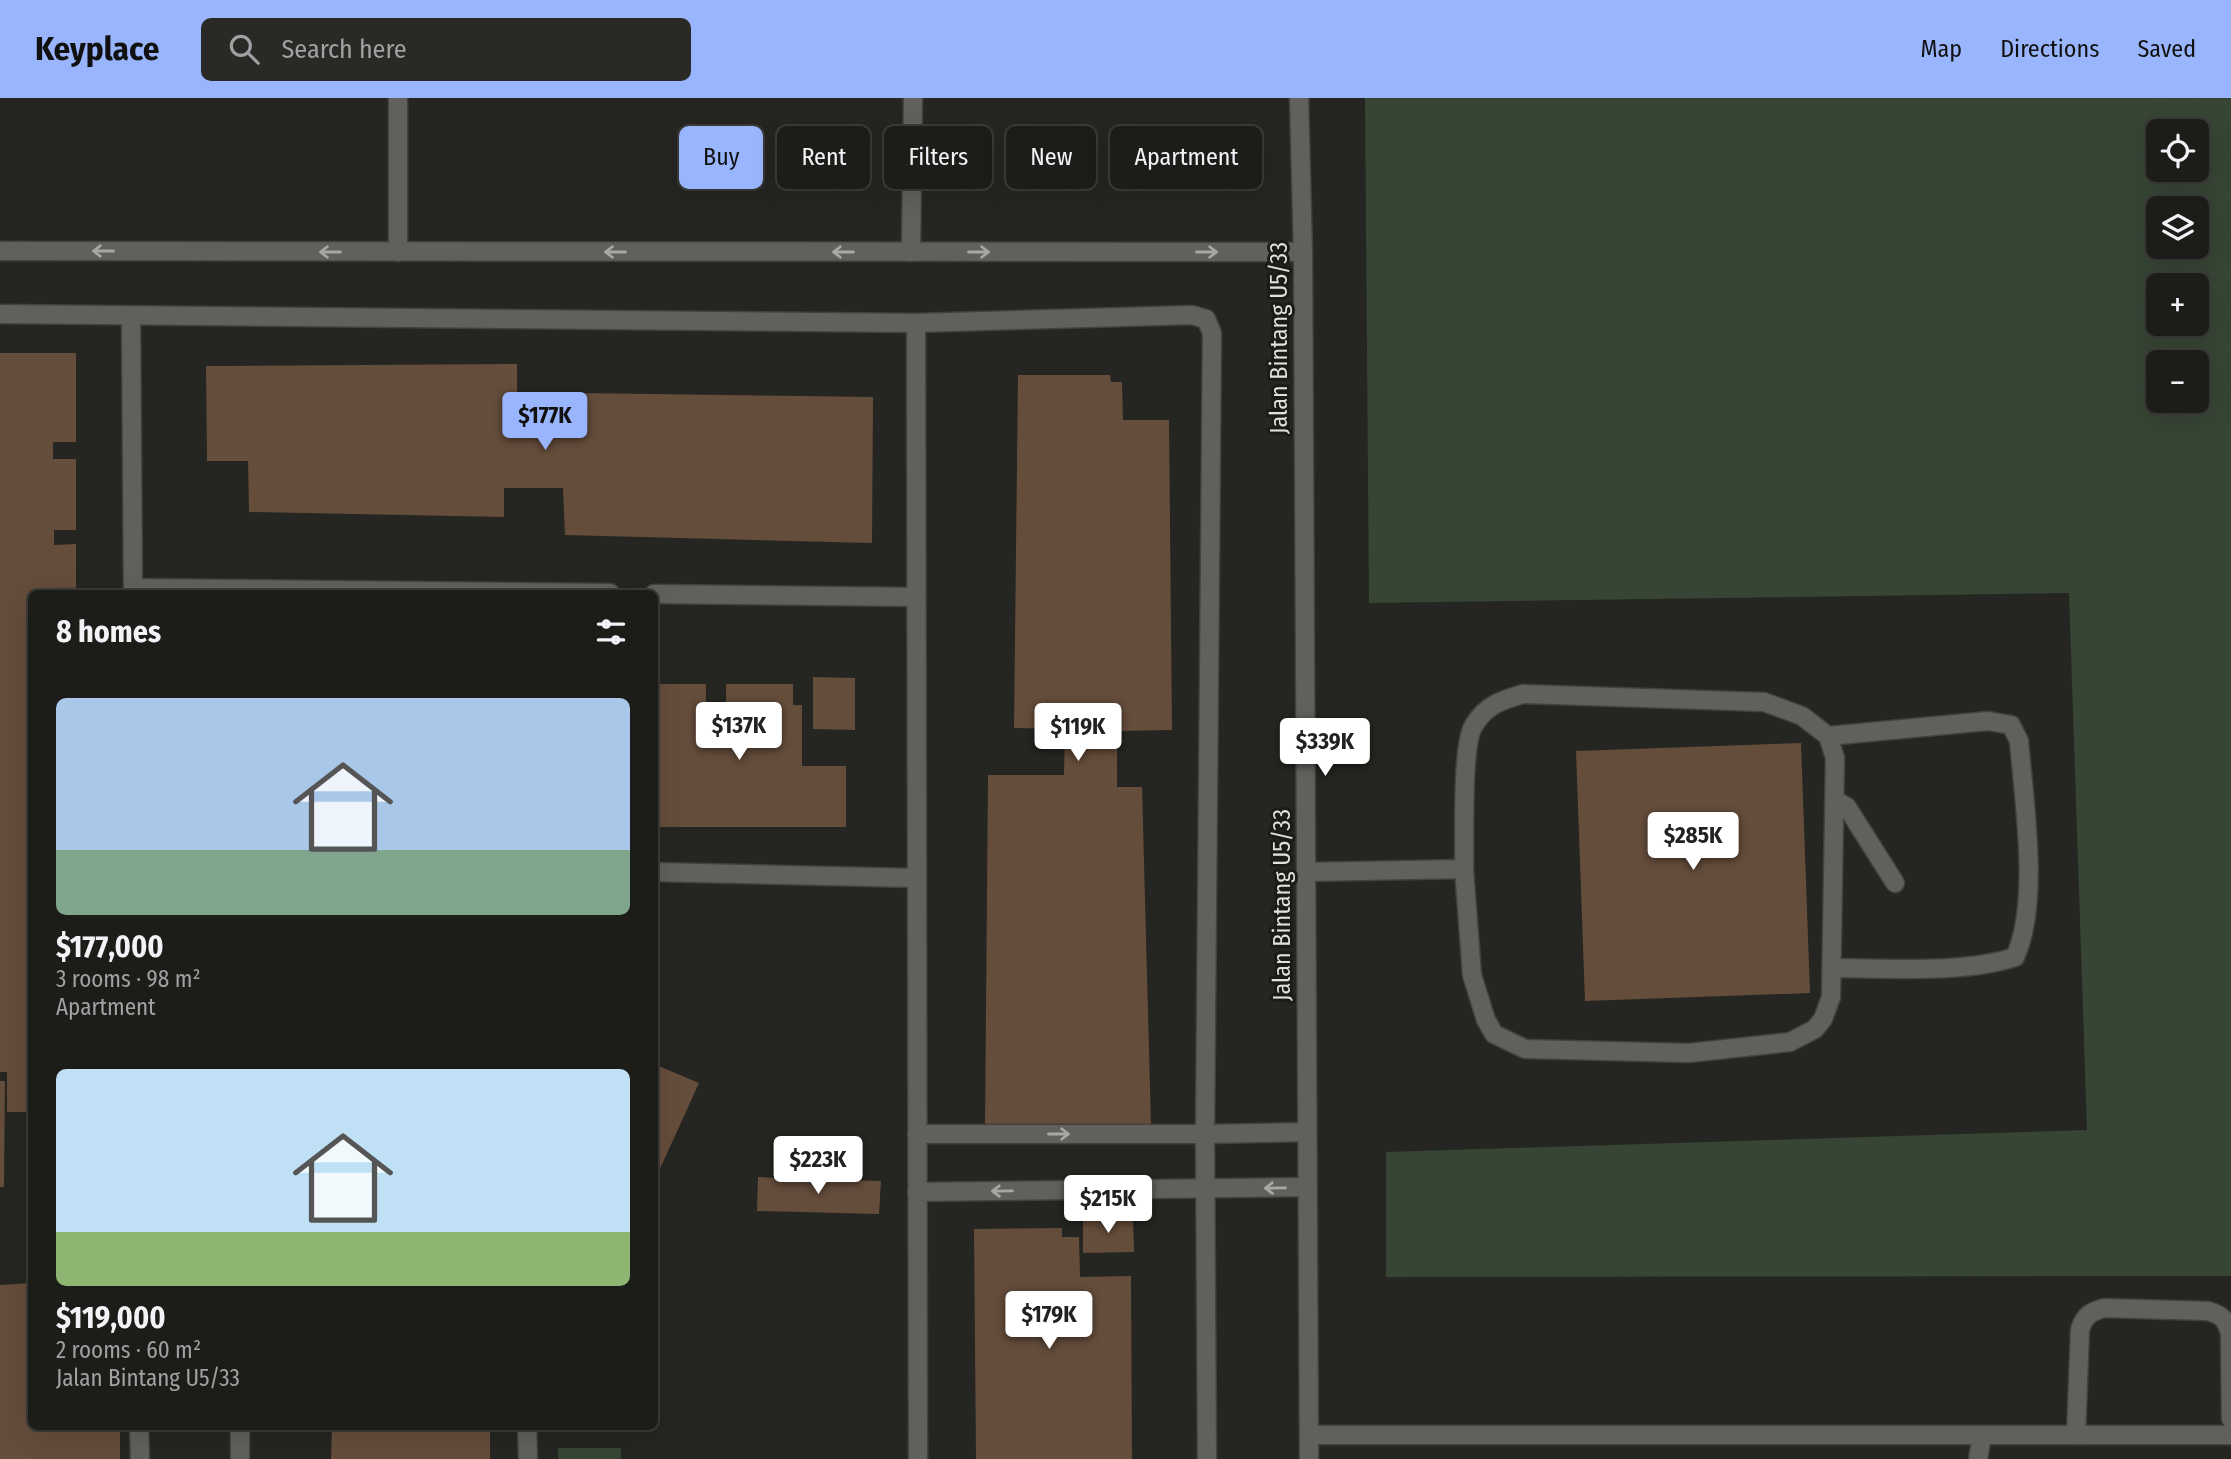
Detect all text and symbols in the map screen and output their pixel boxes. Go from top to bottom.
search box [201,18,691,81]
text: Keyplace [35,29,159,69]
icon: search [225,30,263,68]
text: Search here [281,34,407,65]
text: Map [1921,35,1962,63]
text: Directions [2000,35,2099,63]
text: Saved [2137,35,2196,63]
map controls [2146,119,2209,413]
button: locate [2146,119,2209,182]
chip: Buy [679,126,763,189]
chip: Rent [777,126,870,189]
chip: Filters [884,126,992,189]
chip: New [1006,126,1096,189]
chip: Apartment [1110,126,1262,189]
button: layers [2146,196,2209,259]
street label: Jalan Bintang U5/33 [1265,242,1293,434]
one-way arrow [91,244,114,258]
one-way arrow [319,245,342,259]
one-way arrow [604,245,627,259]
one-way arrow [832,245,855,259]
one-way arrow [968,245,991,259]
one-way arrow [1195,245,1218,259]
button: + [2146,273,2209,336]
button: − [2146,350,2209,413]
pin: $177K [496,392,594,452]
text: $177K [518,401,572,429]
icon: filters [592,613,630,651]
text: 8 homes [56,614,161,650]
pin: $137K [690,702,788,762]
pin: $119K [1029,704,1127,763]
text: $137K [712,711,766,739]
text: $119K [1051,712,1105,740]
pin: $339K [1276,718,1374,778]
text: $339K [1296,727,1354,755]
icon: home [280,744,406,870]
street label: Jalan Bintang U5/33 [1268,809,1296,1001]
pin: $285K [1644,812,1742,872]
text: $285K [1664,821,1722,849]
text: $177,000 [56,929,164,965]
text: 3 rooms · 98 m² [56,965,201,993]
text: Apartment [56,993,156,1021]
icon: home [280,1115,406,1241]
one-way arrow [1047,1127,1070,1141]
pin: $223K [769,1136,867,1196]
text: $223K [790,1145,846,1173]
pin: $215K [1059,1176,1157,1235]
one-way arrow [1263,1181,1286,1194]
one-way arrow [991,1184,1014,1198]
text: $215K [1080,1184,1136,1212]
pin: $179K [1000,1292,1098,1351]
text: $119,000 [56,1300,166,1336]
text: $179K [1021,1300,1077,1328]
text: 2 rooms · 60 m² [56,1336,201,1364]
text: Jalan Bintang U5/33 [56,1364,240,1392]

